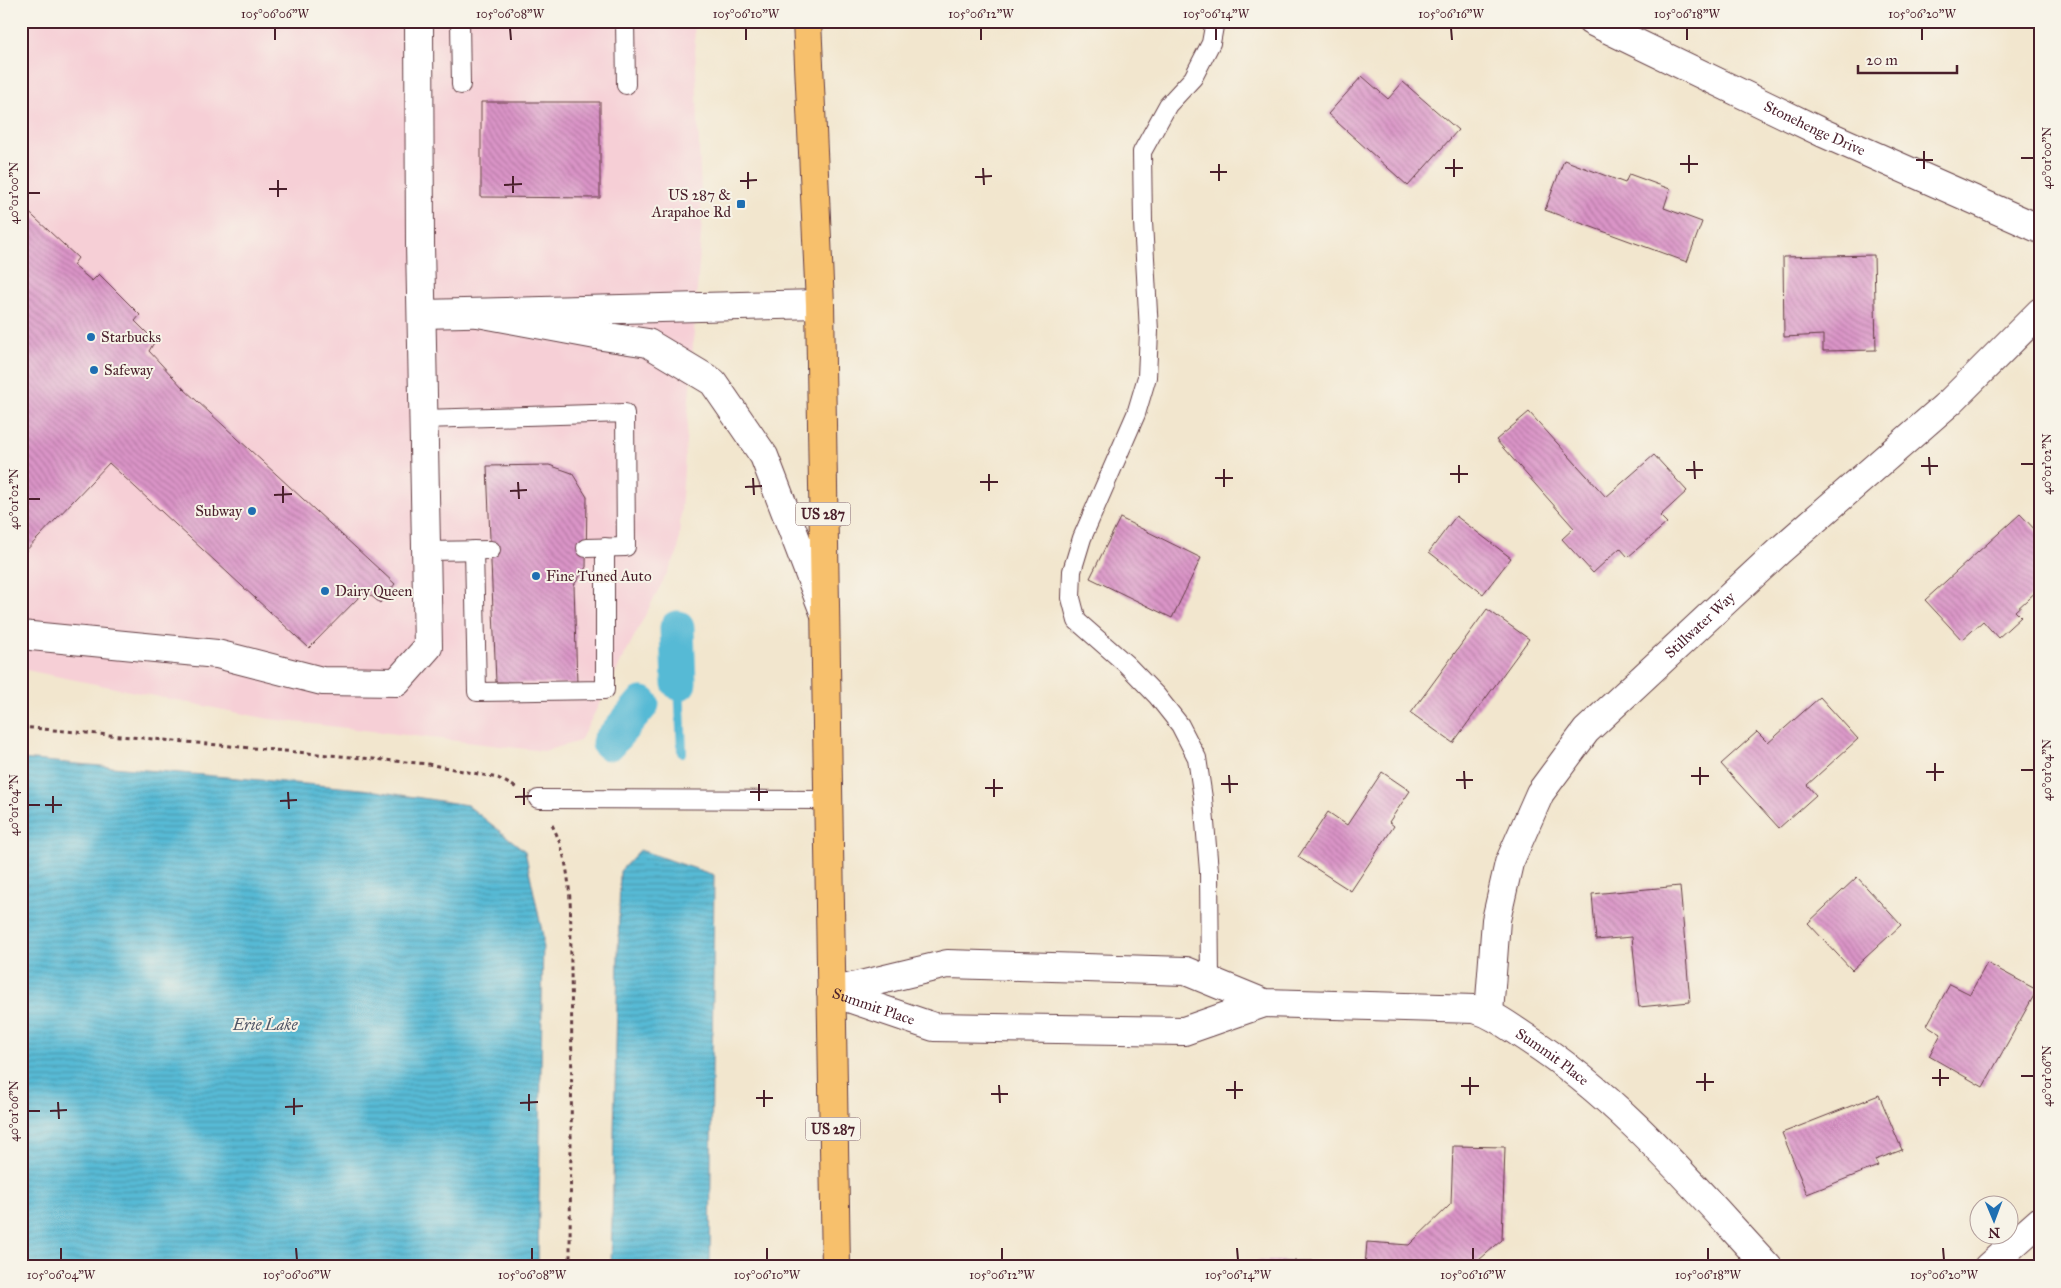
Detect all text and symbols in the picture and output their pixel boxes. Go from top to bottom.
text: 105°06'06"W [241,7,310,21]
text: 105°06'08"W [476,7,545,21]
text: 105°06'10"W [713,7,780,21]
text: 105°06'12"W [948,7,1014,21]
text: 105°06'14"W [1183,7,1250,21]
text: 105°06'16"W [1418,7,1484,21]
text: 105°06'18"W [1654,7,1721,21]
text: 105°06'20"W [1888,7,1956,21]
scale bar [1858,42,1957,74]
text: 20 m [1866,51,1898,69]
street label: Stonehenge Drive [1761,97,1868,160]
text: 40°01'00"N [2040,127,2054,189]
text: 40°01'00"N [7,162,21,224]
place label: US 287 & Arapahoe Rd [651,186,731,221]
marker: US 287 & Arapahoe Rd [735,198,747,210]
place label: Starbucks [101,328,161,346]
marker: Starbucks [85,331,97,343]
place label: Safeway [104,361,154,379]
marker: Safeway [88,364,100,376]
text: 40°01'02"N [2040,433,2054,495]
text: 40°01'02"N [7,468,21,530]
place label: Subway [195,502,243,520]
road number: US 287 [796,502,850,526]
marker: Subway [246,505,258,517]
place label: Fine Tuned Auto [546,567,652,585]
marker: Fine Tuned Auto [530,570,542,582]
place label: Dairy Queen [335,582,412,600]
marker: Dairy Queen [319,585,331,597]
street label: Stillwater Way [1661,587,1739,662]
text: 40°01'04"N [2040,739,2054,801]
text: 40°01'04"N [7,774,21,836]
street label: Summit Place [830,984,917,1029]
water label: Erie Lake [232,1015,298,1034]
street label: Summit Place [1512,1024,1593,1089]
text: 40°01'06"N [2040,1045,2054,1107]
text: 40°01'06"N [7,1080,21,1142]
road number: US 287 [806,1118,860,1140]
north arrow [1968,1196,2018,1246]
text: N [1988,1224,2000,1241]
text: 105°06'04"W [27,1268,96,1282]
text: 105°06'06"W [263,1268,332,1282]
text: 105°06'08"W [498,1268,567,1282]
text: 105°06'10"W [734,1268,801,1282]
text: 105°06'12"W [969,1268,1035,1282]
text: 105°06'14"W [1205,1268,1272,1282]
text: 105°06'16"W [1440,1268,1506,1282]
text: 105°06'18"W [1675,1268,1742,1282]
text: 105°06'20"W [1910,1268,1978,1282]

